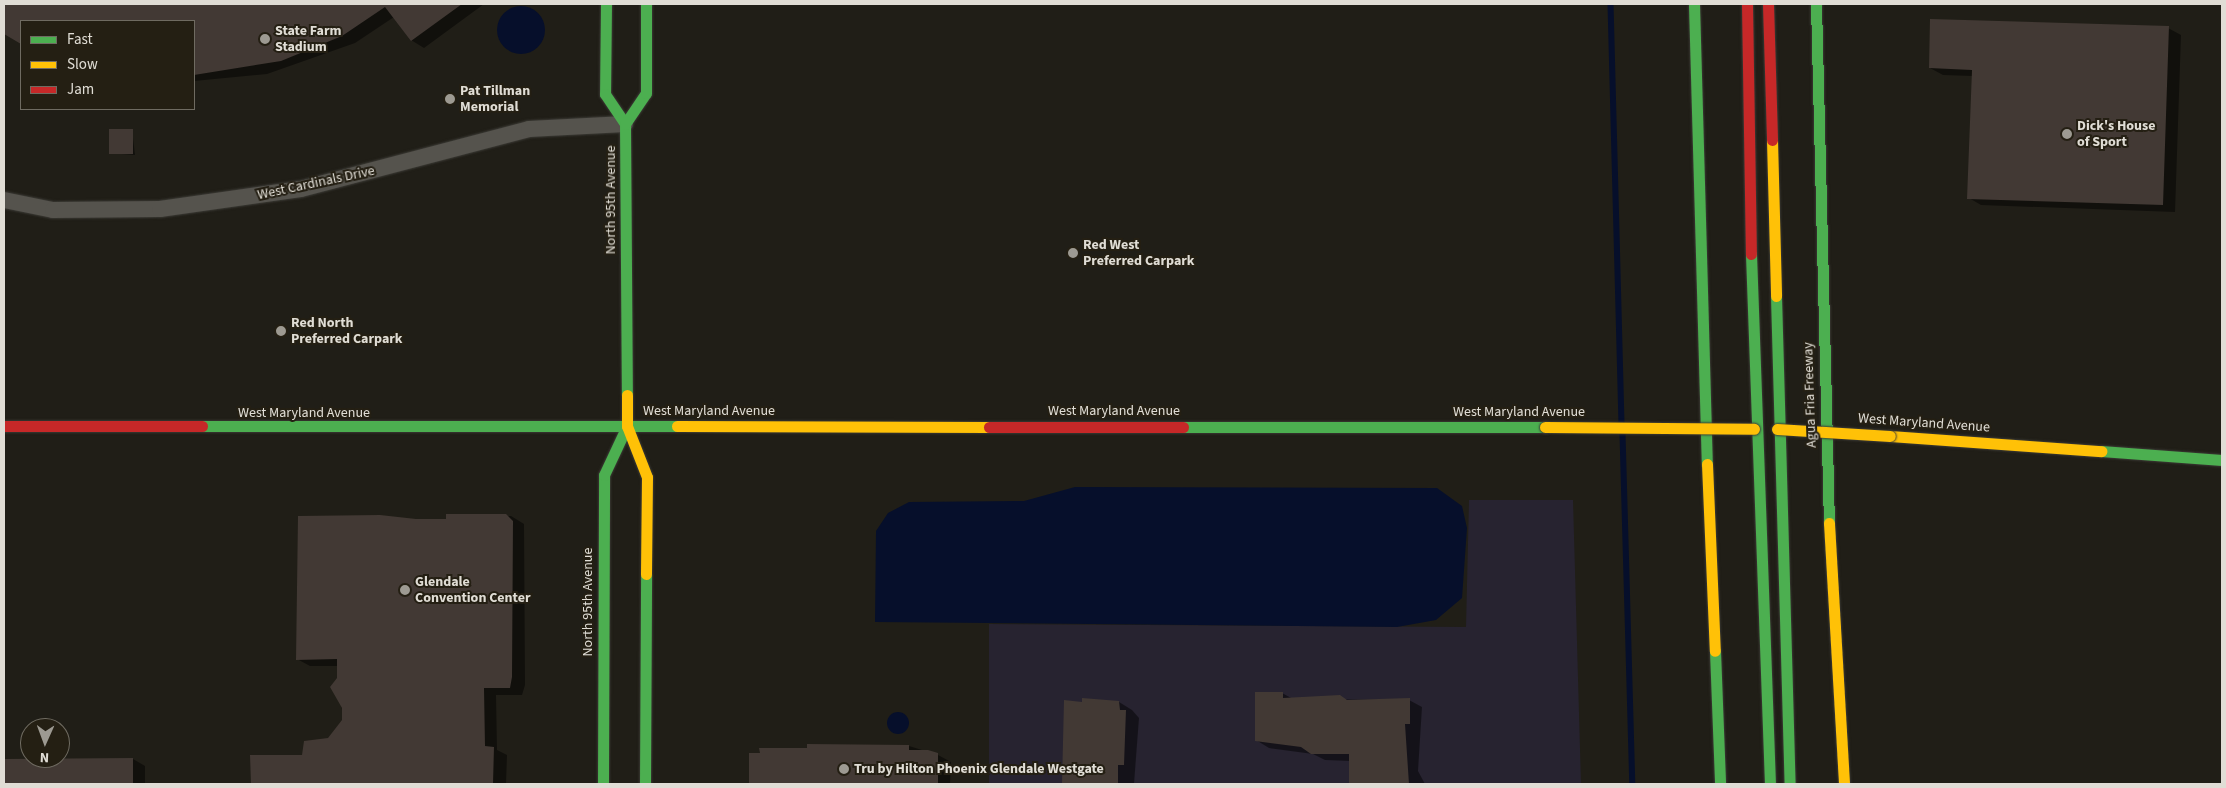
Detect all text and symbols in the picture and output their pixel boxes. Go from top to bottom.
legend [20,20,195,110]
place label: State Farm Stadium [275,23,341,56]
text: Fast [67,29,93,50]
marker: State Farm Stadium [259,33,271,45]
text: Slow [67,54,98,75]
text: Jam [67,79,94,100]
place label: Pat Tillman Memorial [460,83,530,115]
marker: Pat Tillman Memorial [444,93,456,105]
place label: Dick's House of Sport [2077,118,2156,150]
marker: Dick's House of Sport [2061,128,2073,140]
street label: North 95th Avenue [603,146,619,254]
street label: West Cardinals Drive [256,162,376,204]
place label: Red West Preferred Carpark [1083,237,1195,270]
marker: Red West Preferred Carpark [1067,247,1079,259]
place label: Red North Preferred Carpark [291,315,403,348]
marker: Red North Preferred Carpark [275,325,287,337]
street label: Agua Fria Freeway [1800,342,1820,448]
street label: West Maryland Avenue [643,403,775,419]
street label: West Maryland Avenue [1048,403,1180,419]
street label: West Maryland Avenue [1453,404,1585,420]
street label: West Maryland Avenue [238,405,370,421]
street label: West Maryland Avenue [1858,410,1990,436]
street label: North 95th Avenue [580,548,596,656]
place label: Glendale Convention Center [415,574,531,606]
marker: Glendale Convention Center [399,584,411,596]
north arrow [20,718,70,768]
text: N [40,747,50,767]
place label: Tru by Hilton Phoenix Glendale Westgate [854,761,1104,777]
marker: Tru by Hilton Phoenix Glendale Westgate [838,763,850,775]

